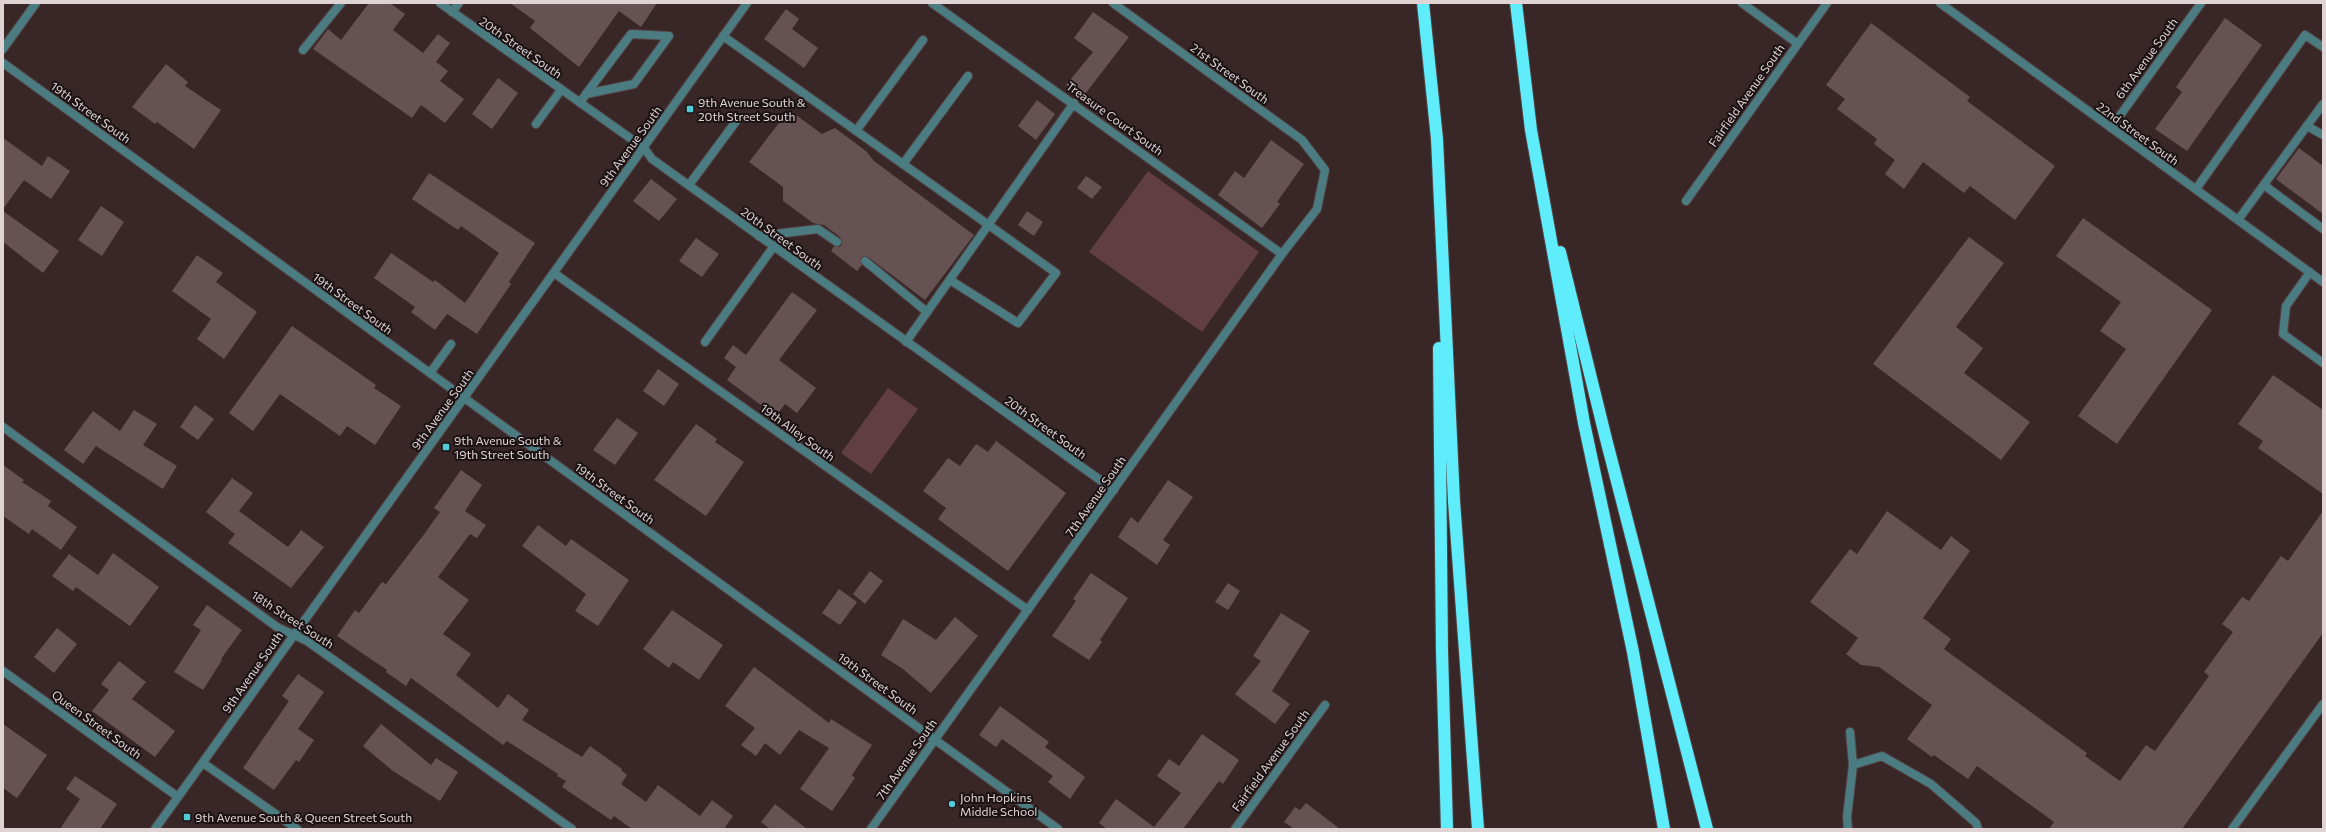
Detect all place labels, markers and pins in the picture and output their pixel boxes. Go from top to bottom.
place label: 9th Avenue South & 20th Street South [698,95,806,123]
marker: 9th Avenue South & 20th Street South [685,104,695,114]
place label: 9th Avenue South & 19th Street South [454,433,562,461]
marker: 9th Avenue South & 19th Street South [441,442,451,452]
place label: John Hopkins Middle School [960,790,1037,818]
marker: John Hopkins Middle School [947,799,957,809]
place label: 9th Avenue South & Queen Street South [195,810,412,824]
marker: 9th Avenue South & Queen Street South [182,812,192,822]

